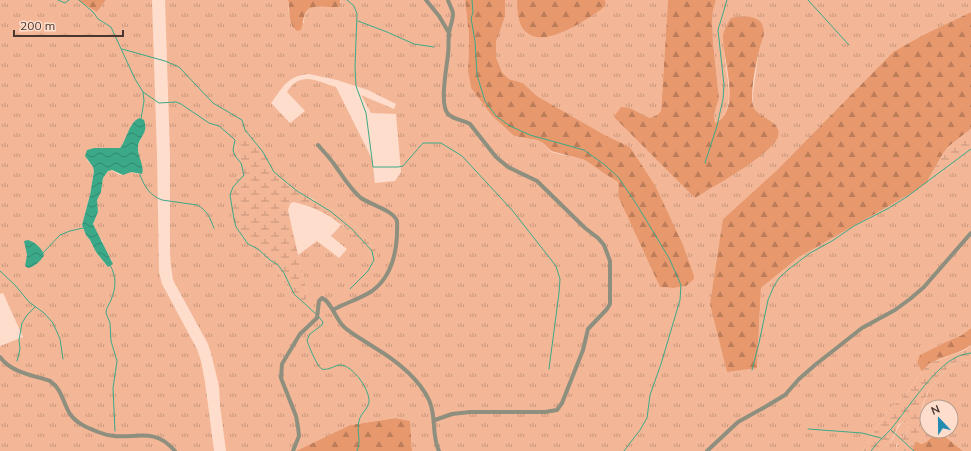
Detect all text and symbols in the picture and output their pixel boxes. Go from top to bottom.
scale bar [14,12,123,38]
text: 200 m [20,18,55,33]
north arrow [919,399,959,439]
text: N [929,402,942,418]

